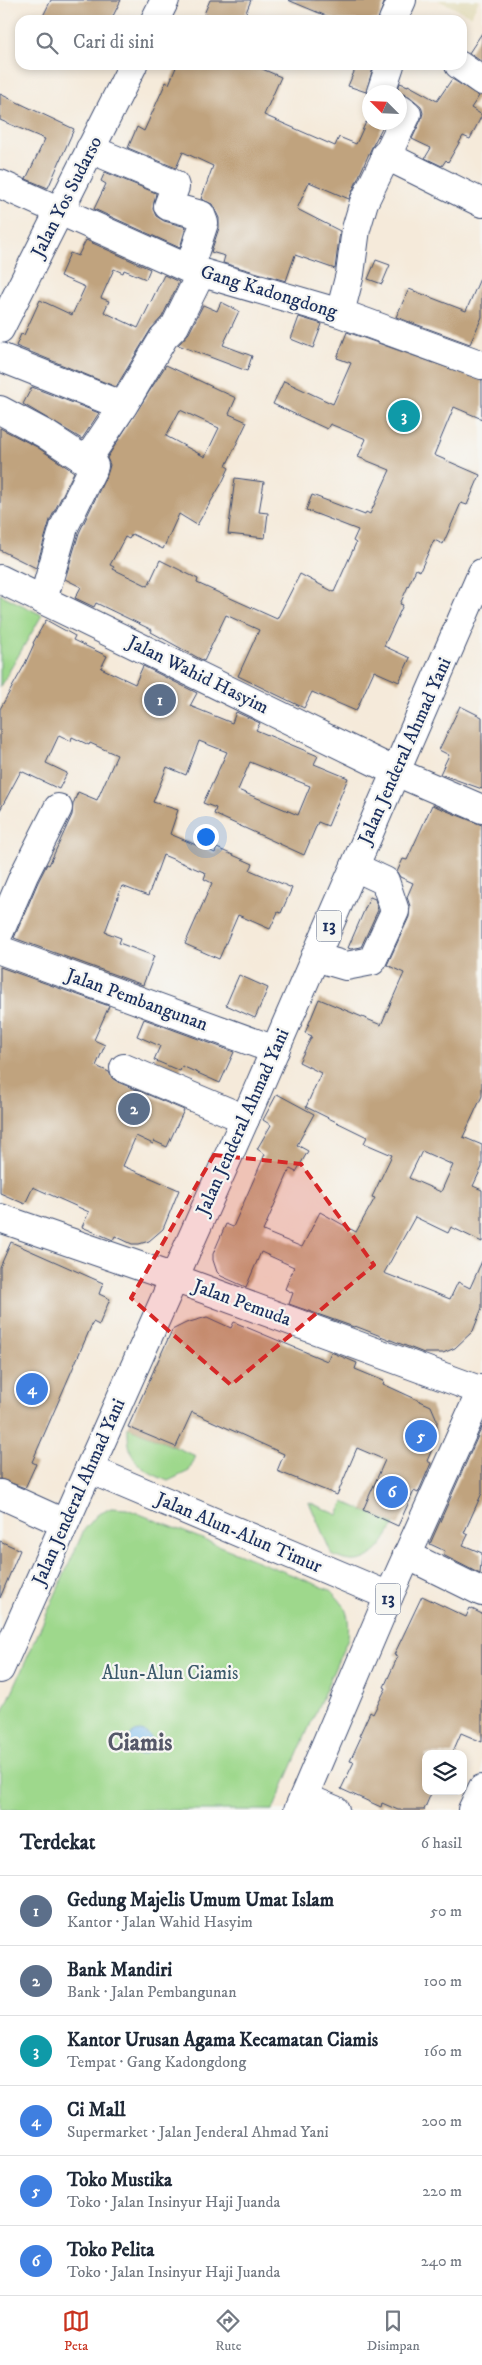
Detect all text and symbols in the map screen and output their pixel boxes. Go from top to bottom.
search box [15,15,467,70]
icon: search [33,29,61,57]
text: Cari di sini [73,31,154,54]
north arrow [362,85,407,130]
street label: Jalan Yos Sudarso [26,133,107,263]
street label: Gang Kadongdong [198,260,341,324]
pin: 3 [388,397,420,435]
street label: Jalan Wahid Hasyim [122,630,272,719]
street label: Jalan Jenderal Ahmad Yani [353,654,457,850]
pin: 1 [144,681,176,719]
your location [193,824,219,850]
road number: 13 [316,910,342,941]
street label: Jalan Pembangunan [61,963,211,1036]
street label: Jalan Jenderal Ahmad Yani [191,1025,295,1221]
pin: 2 [118,1090,150,1128]
street label: Jalan Pemuda [188,1274,294,1331]
pin: 4 [16,1370,48,1408]
street label: Jalan Jenderal Ahmad Yani [27,1395,131,1591]
pin: 5 [405,1417,437,1455]
pin: 6 [376,1473,408,1511]
street label: Jalan Alun-Alun Timur [151,1487,325,1578]
road number: 13 [376,1584,400,1615]
park label: Alun-Alun Ciamis [102,1662,238,1685]
district label: Ciamis [108,1728,172,1758]
map controls [422,1750,467,1795]
button: layers [422,1750,467,1795]
text: Terdekat [20,1830,95,1856]
text: 6 hasil [421,1833,462,1853]
text: Gedung Majelis Umum Umat Islam [67,1889,334,1912]
text: 1 [33,1901,39,1921]
text: 50 m [430,1901,462,1921]
text: Kantor · Jalan Wahid Hasyim [67,1912,253,1932]
text: Bank Mandiri [67,1959,172,1982]
text: 2 [32,1971,40,1991]
text: 100 m [424,1971,462,1991]
text: Bank · Jalan Pembangunan [67,1982,237,2002]
text: Kantor Urusan Agama Kecamatan Ciamis [67,2029,378,2052]
text: 3 [33,2041,39,2061]
text: 160 m [424,2041,462,2061]
text: Tempat · Gang Kadongdong [67,2052,246,2072]
text: Ci Mall [67,2099,125,2122]
text: 4 [31,2111,41,2131]
text: 200 m [421,2111,462,2131]
text: Supermarket · Jalan Jenderal Ahmad Yani [67,2122,329,2142]
text: Toko Mustika [67,2169,172,2192]
text: 5 [32,2181,40,2201]
text: 220 m [422,2181,462,2201]
text: Toko · Jalan Insinyur Haji Juanda [67,2192,280,2212]
text: Toko Pelita [67,2239,154,2262]
text: 6 [32,2251,40,2271]
text: 240 m [421,2251,462,2271]
text: Toko · Jalan Insinyur Haji Juanda [67,2262,280,2282]
tab: Peta [62,2307,90,2355]
tab: Rute [214,2307,242,2355]
tab: Disimpan [367,2307,420,2355]

